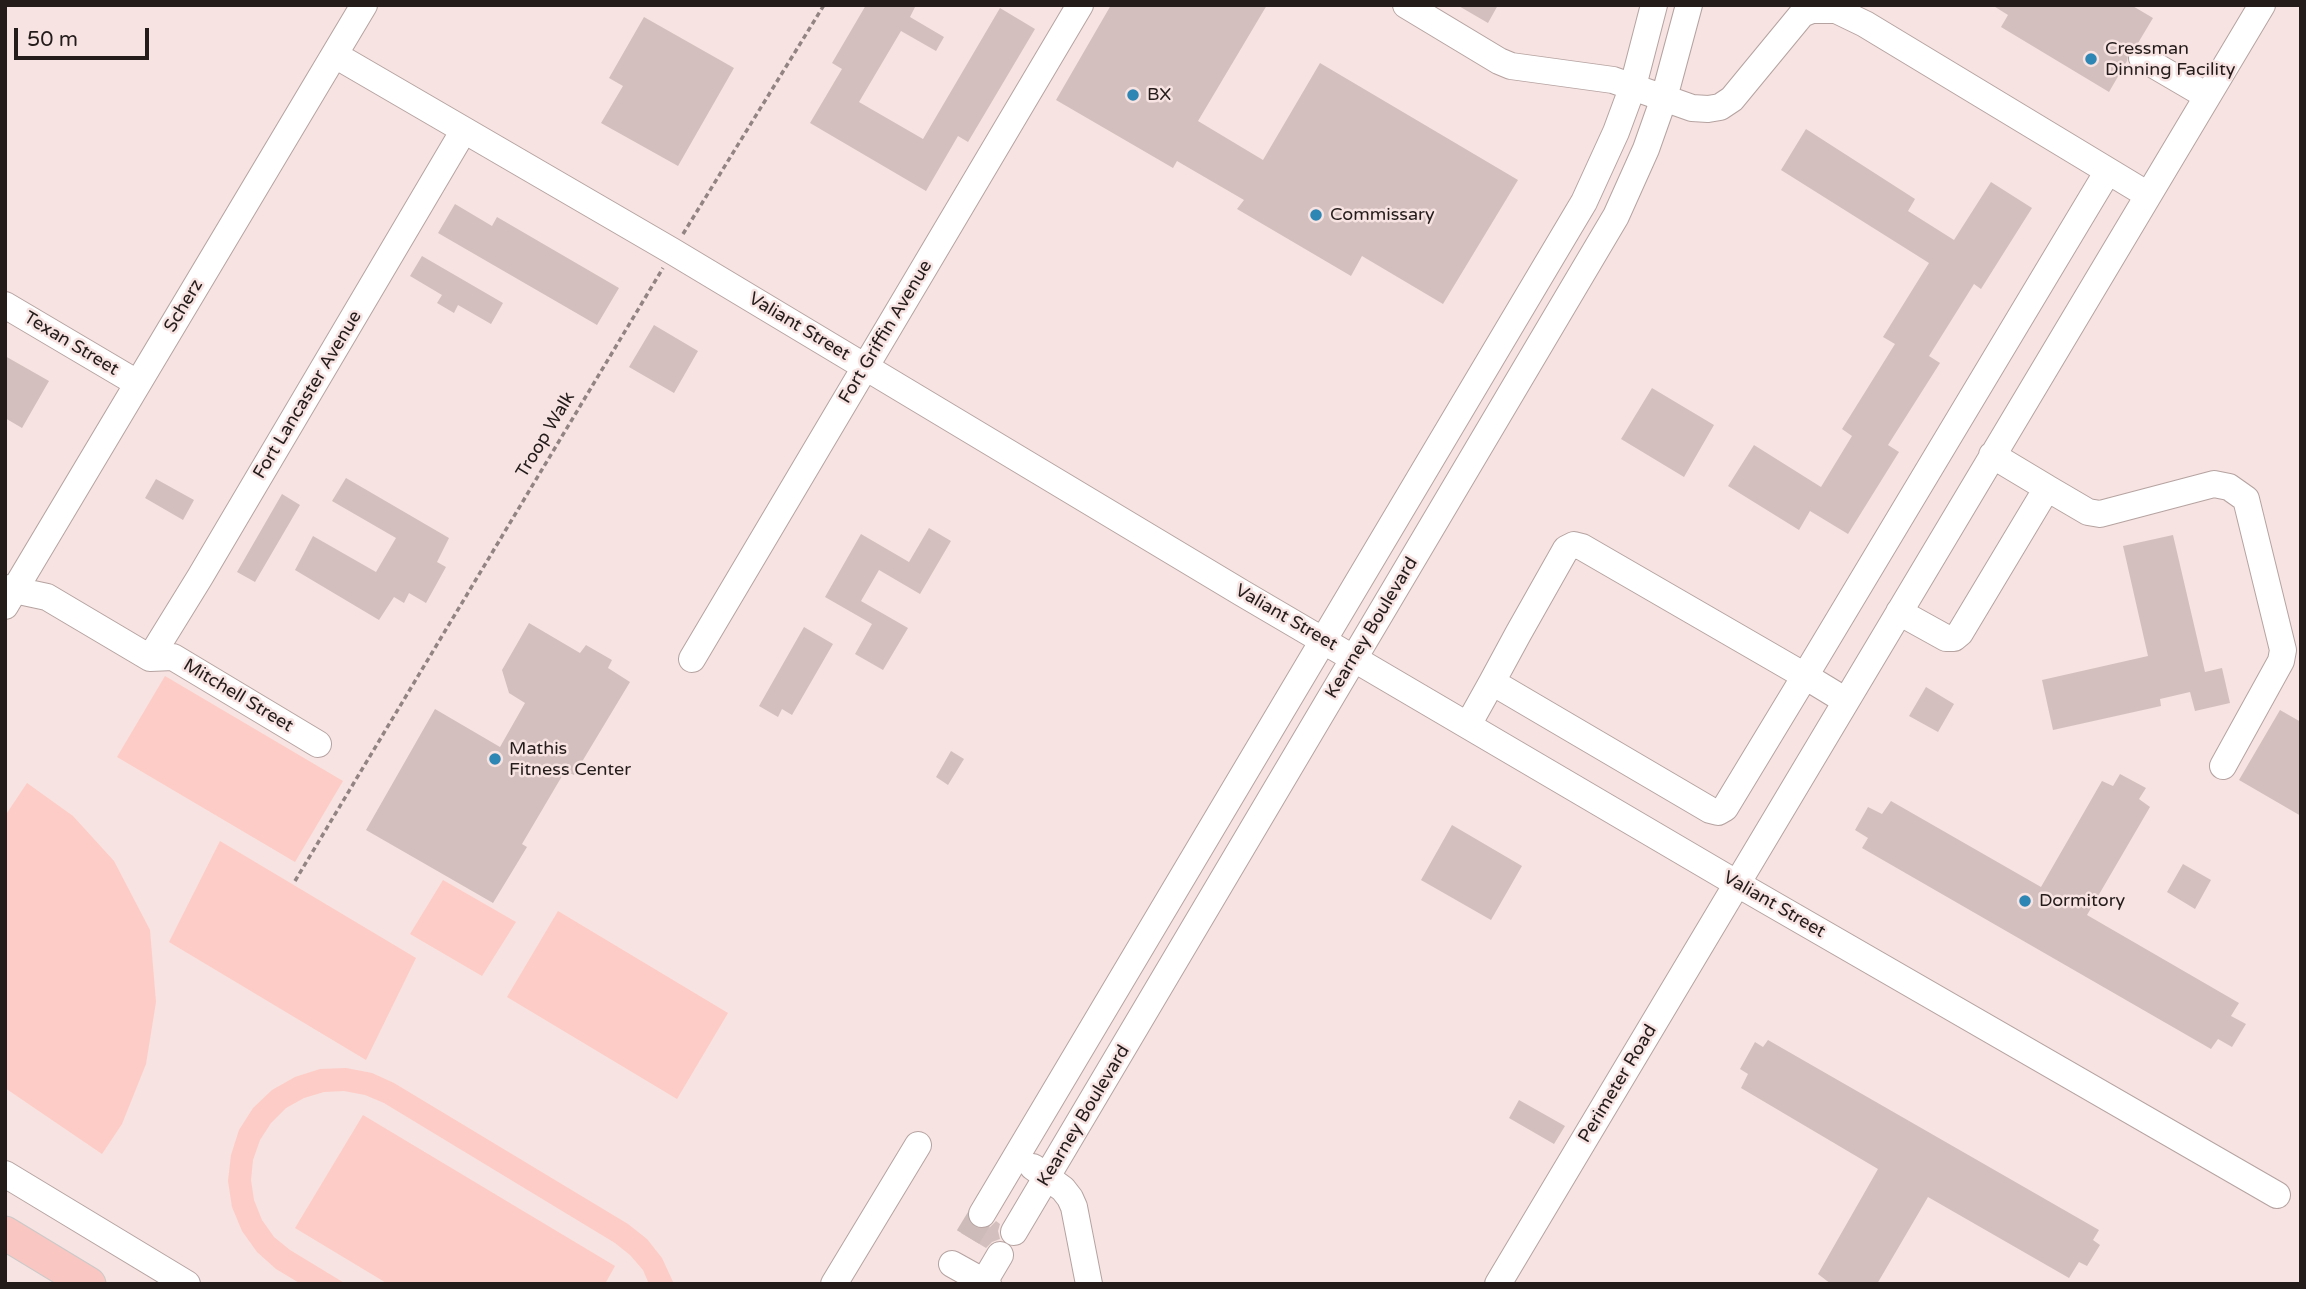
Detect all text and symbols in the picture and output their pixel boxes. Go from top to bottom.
scale bar [18,14,152,58]
text: 50 m [27,27,78,52]
place label: Cressman Dinning Facility [2105,38,2235,80]
marker: Cressman Dinning Facility [2083,51,2099,67]
place label: BX [1147,84,1171,106]
marker: BX [1125,87,1141,103]
place label: Commissary [1330,204,1435,226]
marker: Commissary [1308,207,1324,223]
street label: Fort Griffin Avenue [835,256,937,408]
street label: Scherz [160,276,208,336]
street label: Valiant Street [744,288,854,366]
street label: Texan Street [20,307,122,381]
street label: Fort Lancaster Avenue [249,307,367,483]
street label: Troop Walk [512,388,580,482]
street label: Kearney Boulevard [1321,553,1423,703]
street label: Valiant Street [1231,580,1341,656]
street label: Mitchell Street [179,655,297,737]
place label: Mathis Fitness Center [509,738,631,780]
marker: Mathis Fitness Center [487,751,503,767]
street label: Valiant Street [1719,867,1829,943]
place label: Dormitory [2039,890,2125,912]
marker: Dormitory [2017,893,2033,909]
street label: Perimeter Road [1574,1021,1662,1147]
street label: Kearney Boulevard [1033,1041,1135,1191]

